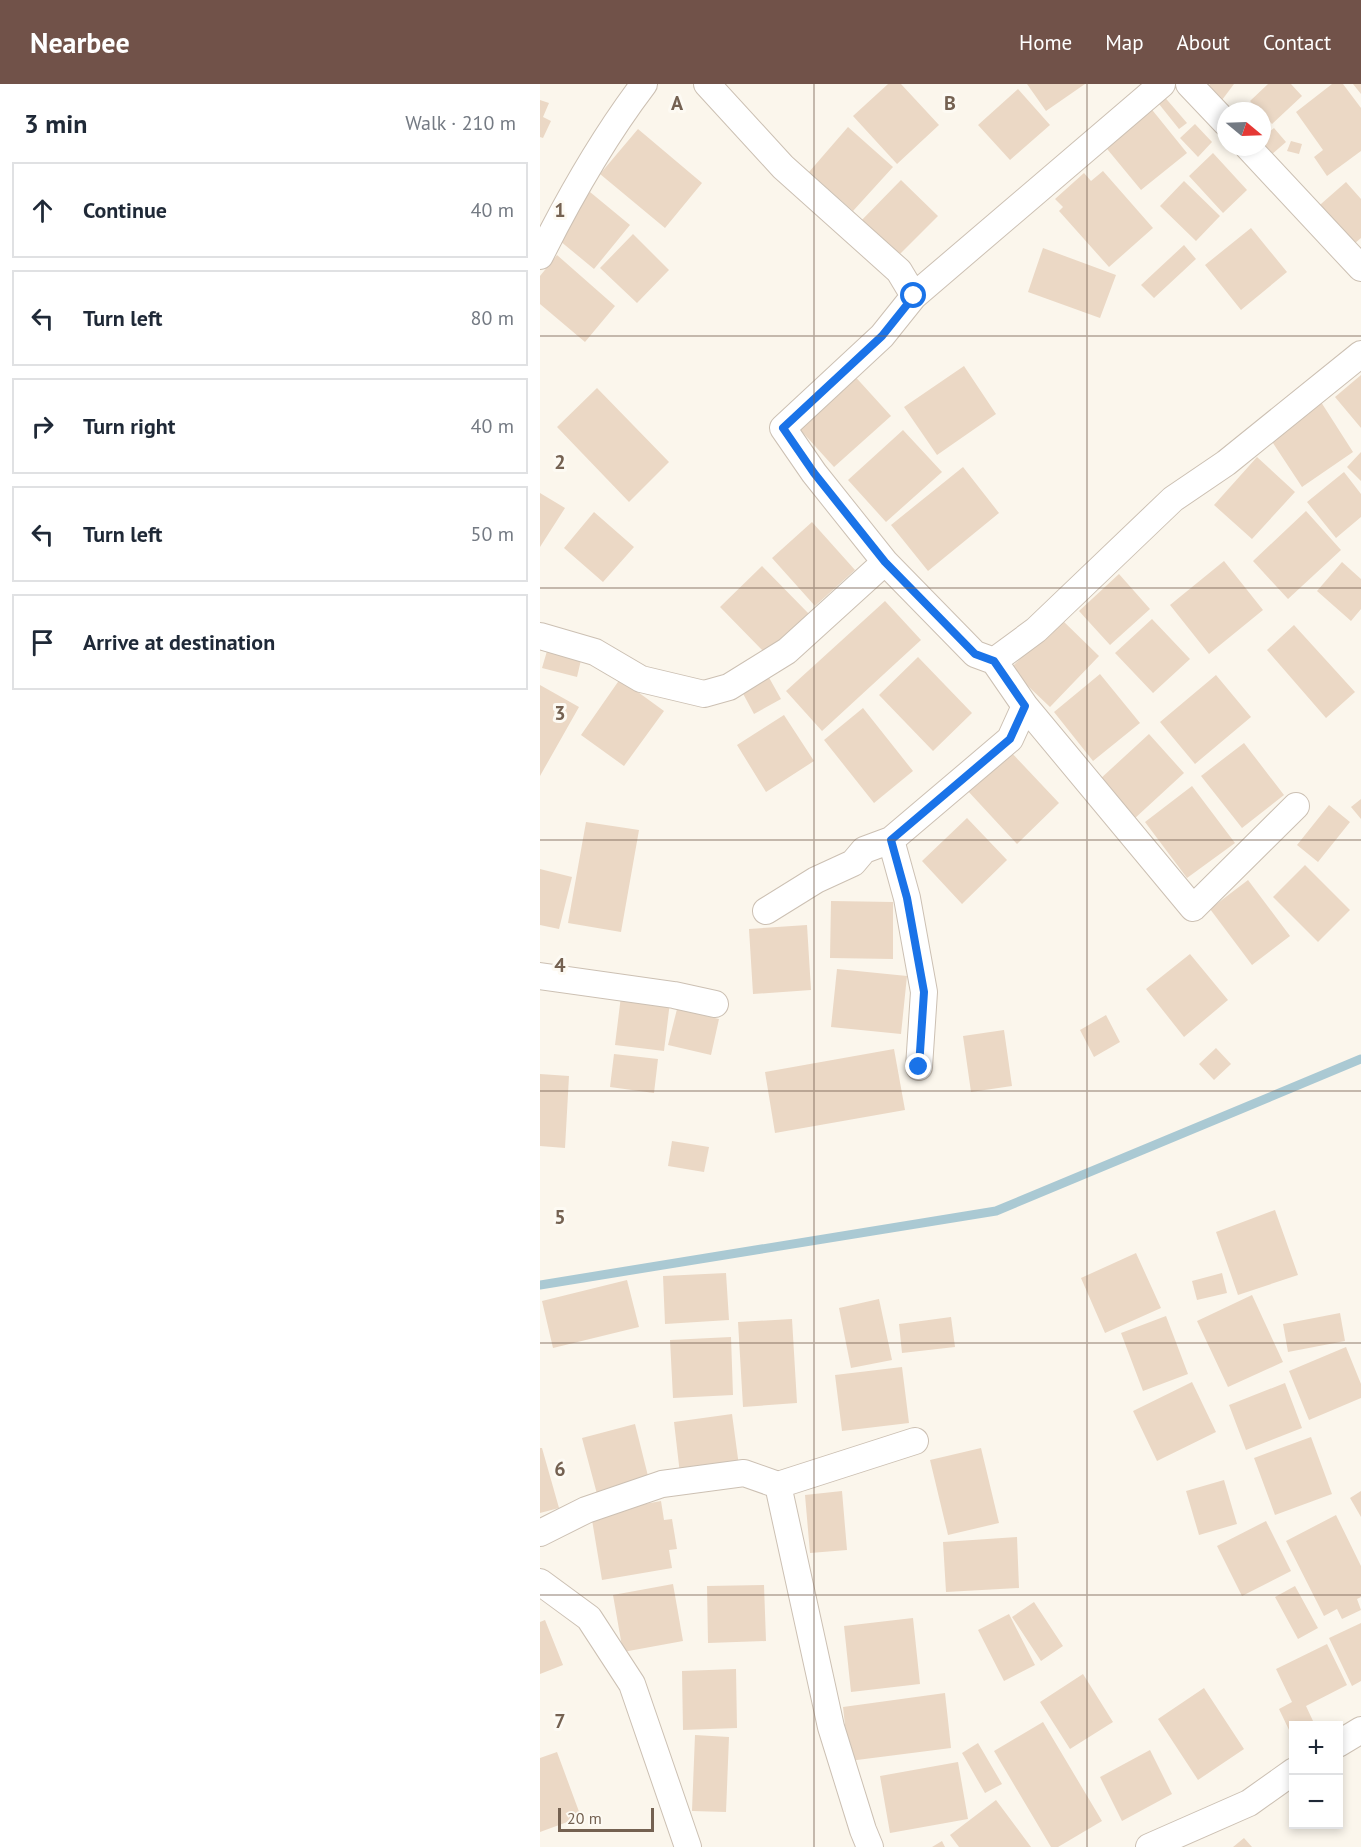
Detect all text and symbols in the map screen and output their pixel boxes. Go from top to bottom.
text: Nearbee [30,24,130,61]
text: Home [1019,29,1072,56]
text: Map [1105,29,1144,56]
text: About [1177,29,1230,56]
text: Contact [1263,29,1331,56]
text: A [671,90,684,116]
text: B [944,90,956,116]
north arrow [1217,102,1271,156]
text: 3 min [24,107,87,140]
text: Walk · 210 m [405,110,516,136]
icon: ahead [26,194,59,227]
text: Continue [83,196,167,224]
text: 40 m [471,197,514,223]
text: 1 [554,197,566,223]
route start [900,282,926,308]
icon: left [26,302,59,335]
text: Turn left [83,304,163,332]
text: 80 m [471,305,514,331]
icon: right [26,410,59,443]
text: Turn right [83,412,175,440]
text: 40 m [471,413,514,439]
text: 2 [554,449,566,475]
icon: left [26,518,59,551]
text: Turn left [83,520,163,548]
text: 50 m [471,521,514,547]
icon: arrive [26,626,59,659]
text: Arrive at destination [83,628,275,656]
text: 3 [554,700,566,726]
text: 4 [554,952,566,978]
route end [905,1053,931,1079]
text: 5 [554,1204,566,1230]
text: 6 [554,1456,566,1482]
text: 7 [554,1708,566,1734]
map controls [1289,1721,1343,1829]
button: + [1289,1721,1343,1775]
button: − [1289,1775,1343,1829]
scale bar [558,1805,654,1832]
text: 20 m [567,1808,602,1828]

